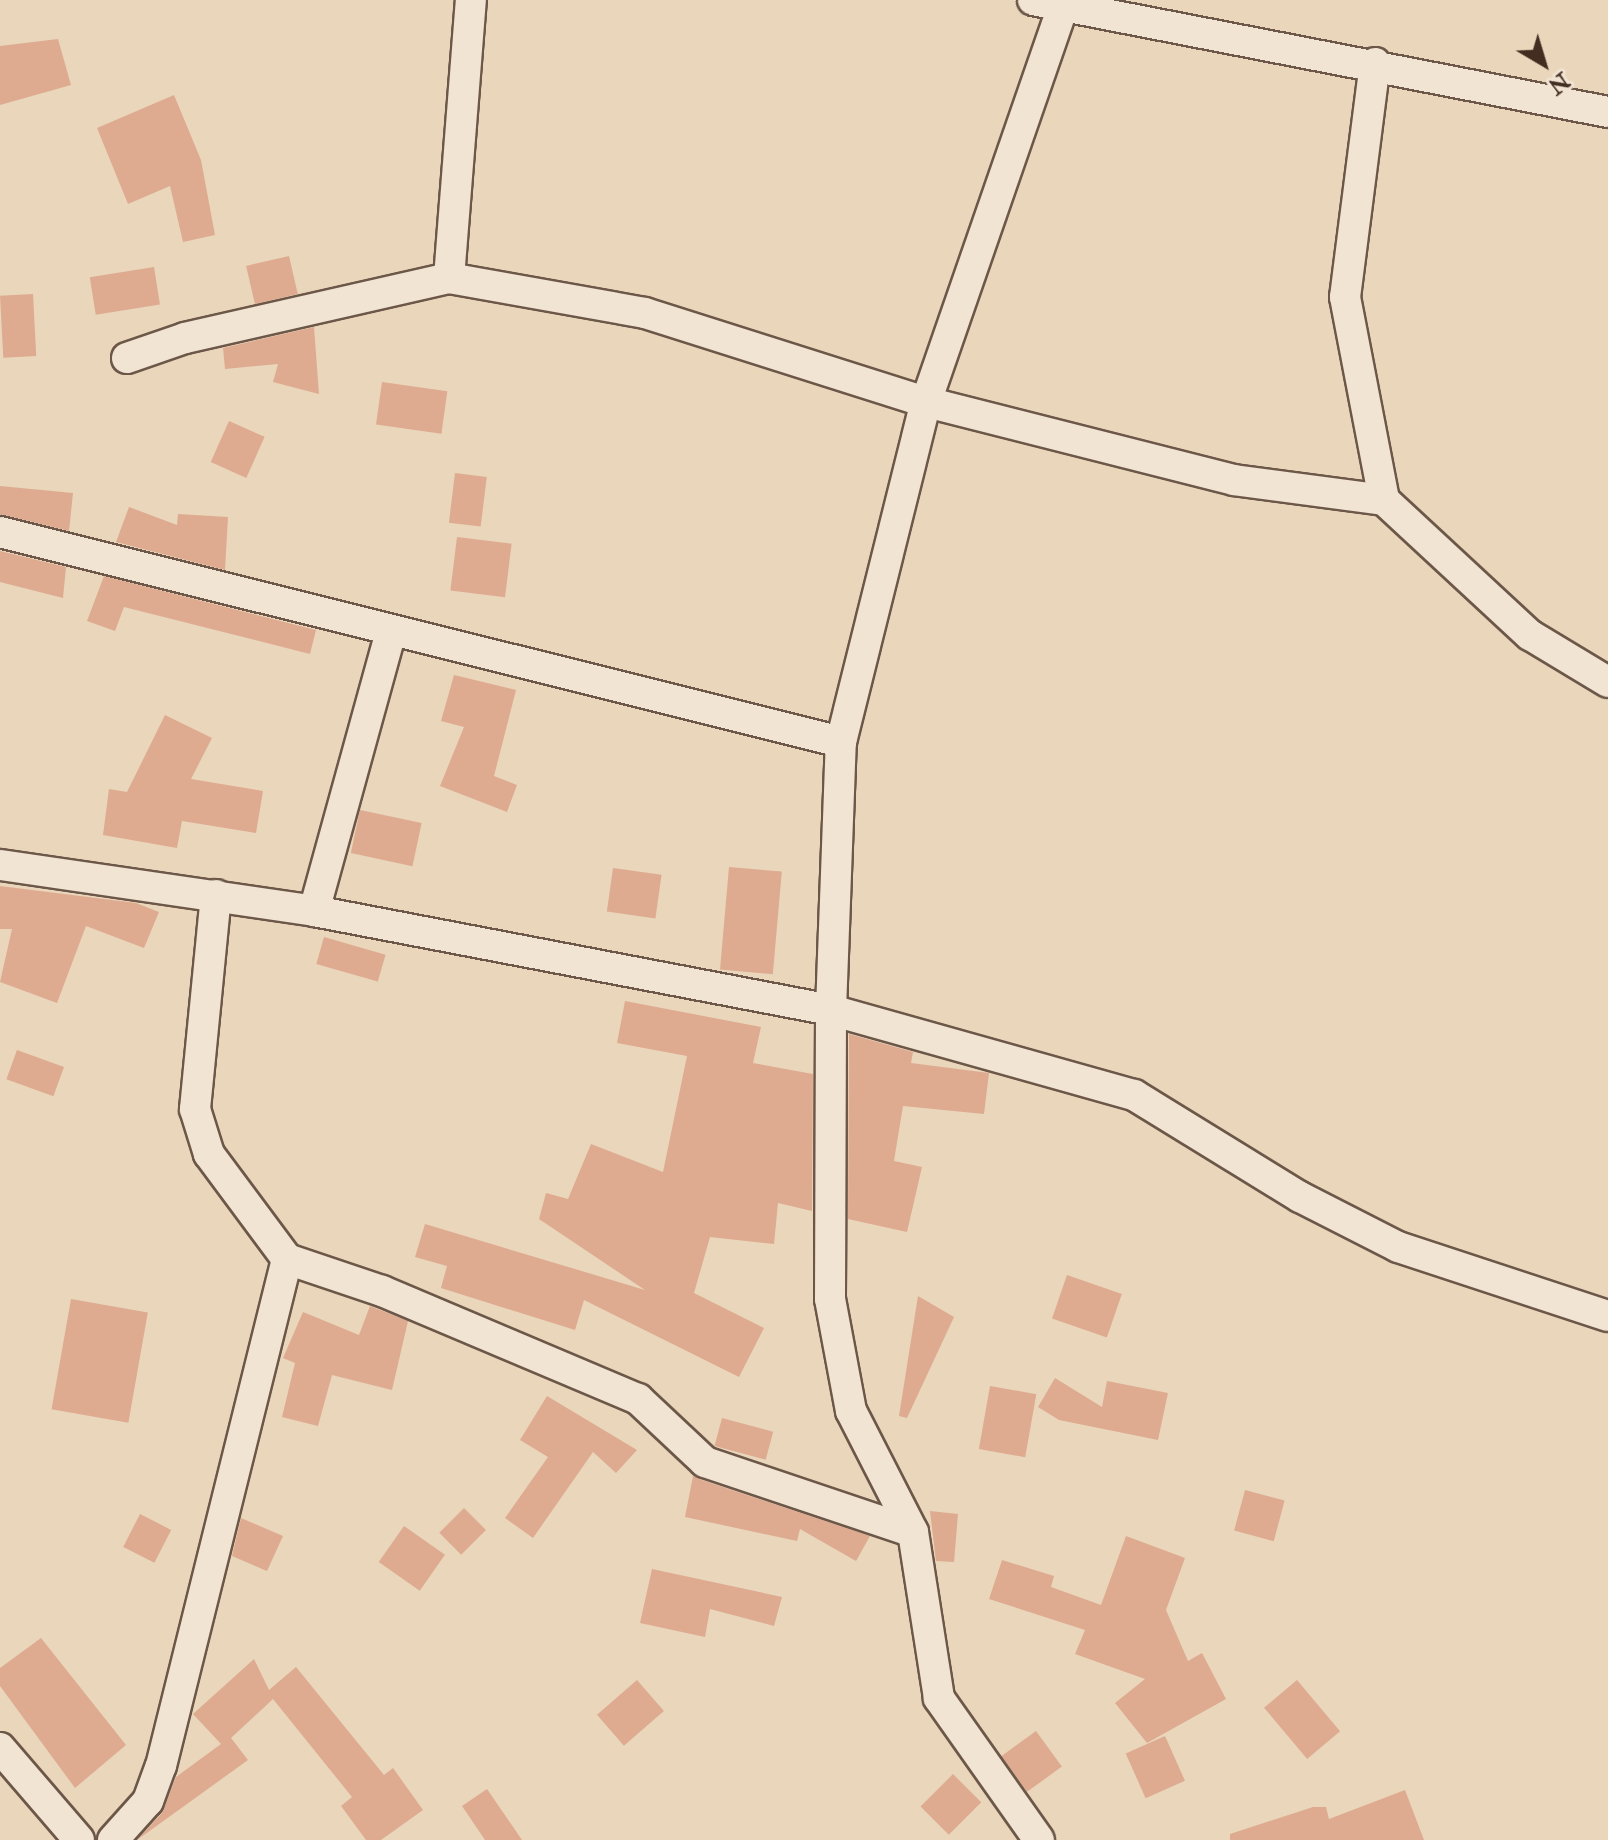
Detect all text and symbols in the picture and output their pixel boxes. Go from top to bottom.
north arrow [1504,24,1584,104]
text: N [1542,66,1575,100]

